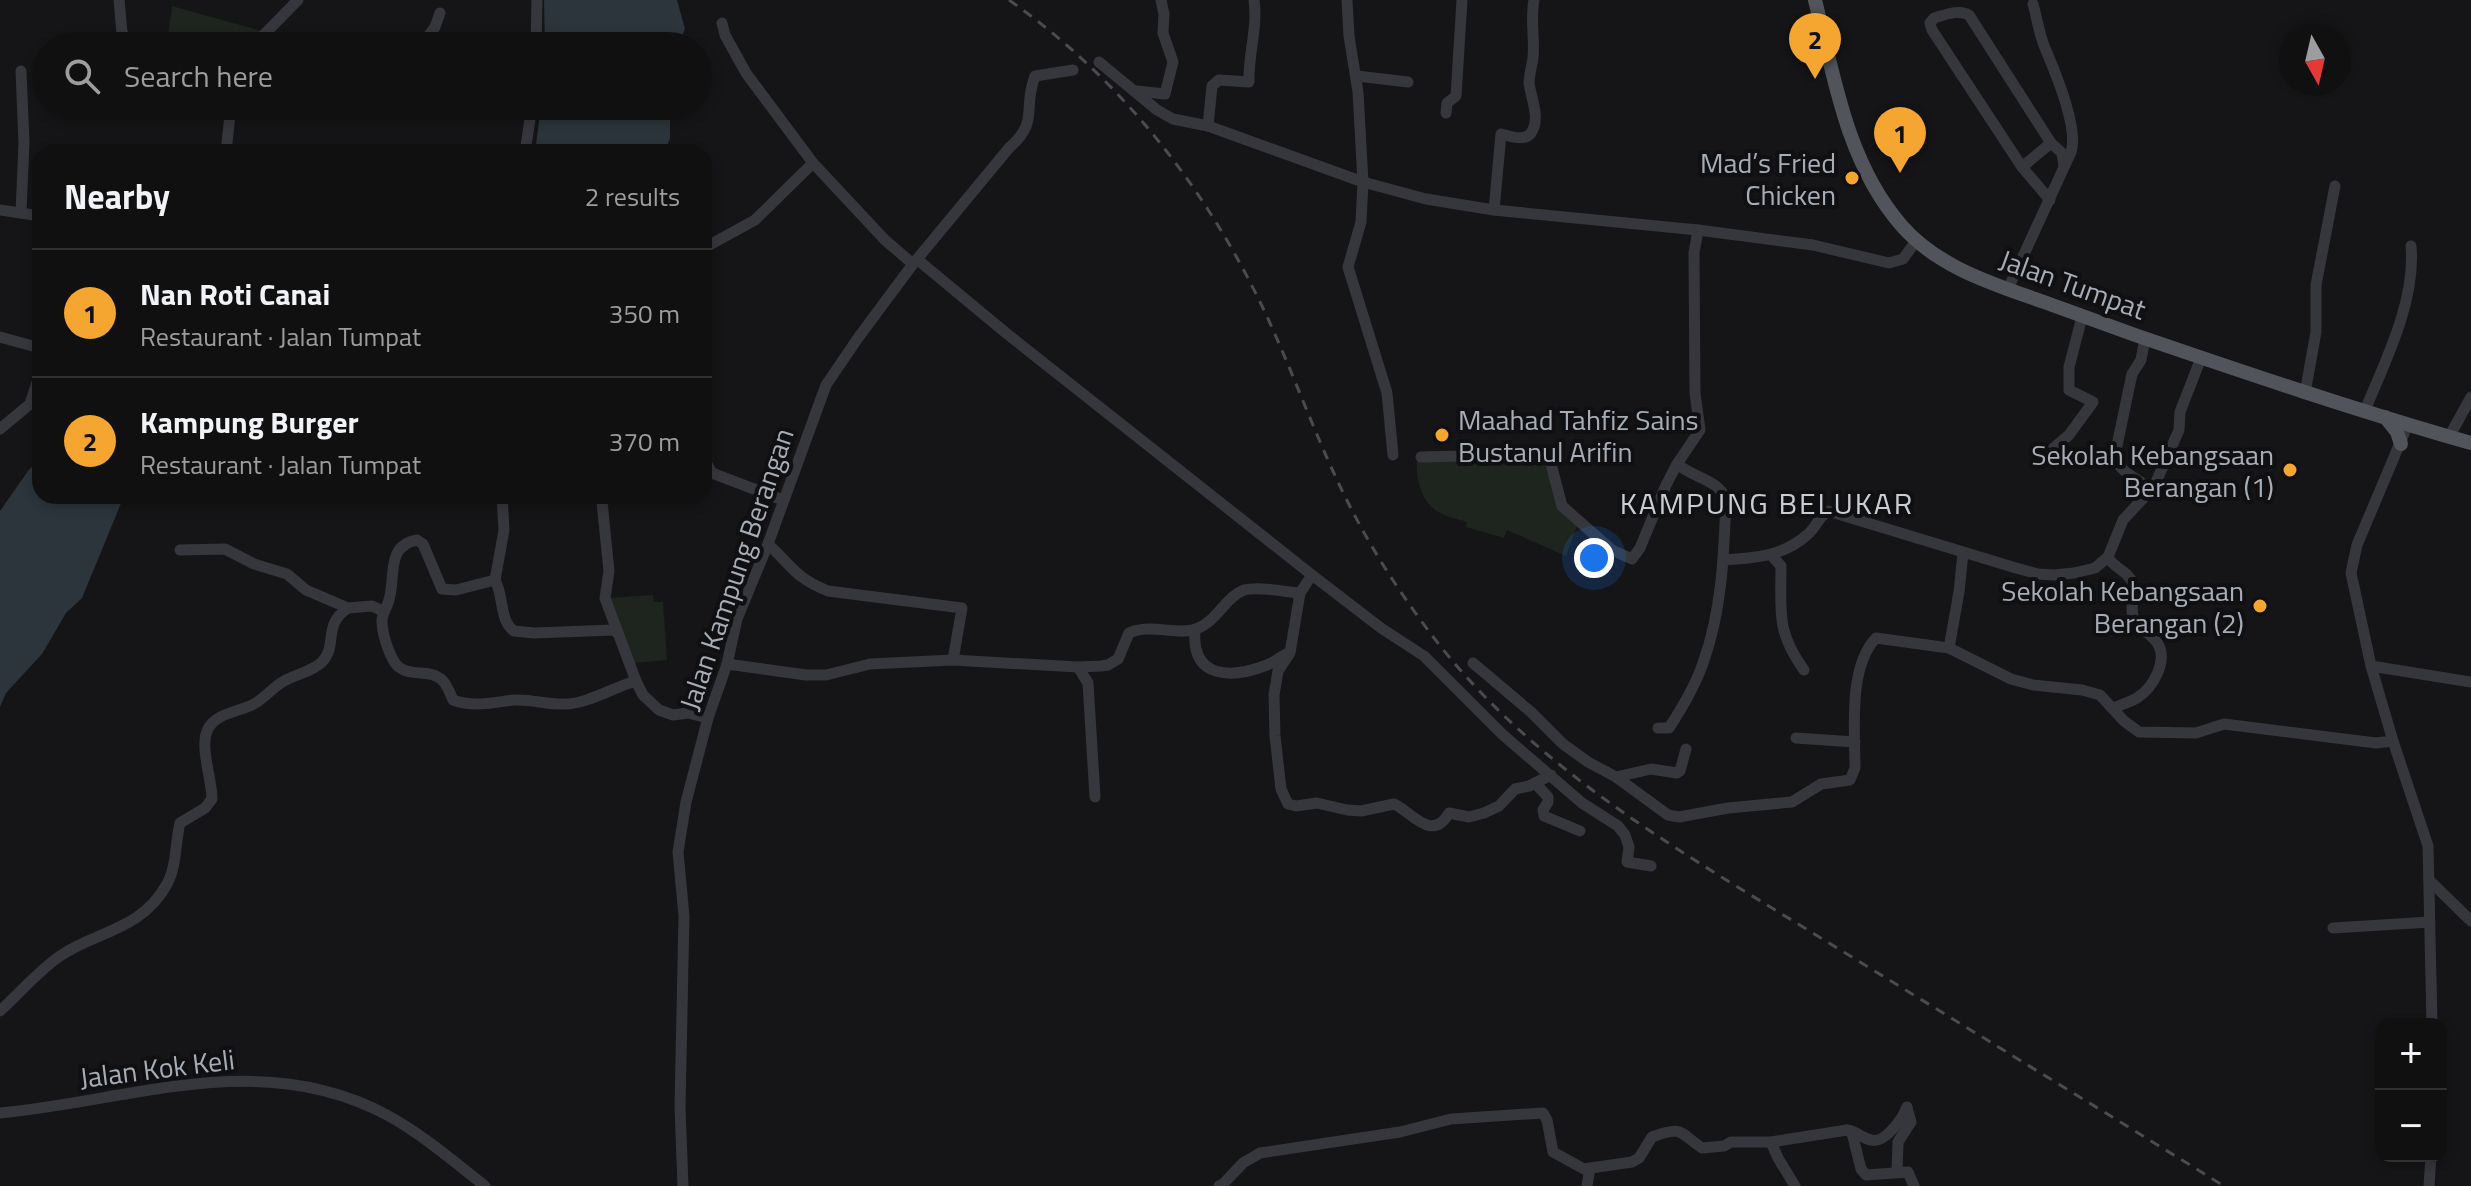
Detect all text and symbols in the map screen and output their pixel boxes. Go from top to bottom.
pin: 2 [1789,13,1841,79]
north arrow [2279,24,2351,96]
search box [32,32,712,120]
text: Search here [124,53,273,99]
icon: search [60,54,104,98]
pin: 1 [1874,107,1926,173]
place label: Mad’s Fried Chicken [1700,141,1836,216]
marker: Mad’s Fried Chicken [1843,169,1861,187]
text: Nearby [64,170,170,222]
text: 2 results [585,177,680,216]
street label: Jalan Tumpat [1994,238,2152,330]
text: Nan Roti Canai [140,271,330,317]
text: 1 [83,294,97,333]
text: 350 m [609,294,680,333]
text: Restaurant · Jalan Tumpat [140,317,421,356]
place label: Maahad Tahfiz Sains Bustanul Arifin [1458,398,1699,473]
text: Kampung Burger [140,399,359,445]
text: 2 [83,422,97,461]
text: 370 m [609,422,680,461]
street label: Jalan Kampung Berangan [667,422,805,716]
marker: Maahad Tahfiz Sains Bustanul Arifin [1433,426,1451,444]
place label: Sekolah Kebangsaan Berangan (1) [2031,433,2274,508]
text: Restaurant · Jalan Tumpat [140,445,421,484]
marker: Sekolah Kebangsaan Berangan (1) [2281,461,2299,479]
district label: KAMPUNG BELUKAR [1620,480,1914,526]
your location [1574,538,1614,578]
place label: Sekolah Kebangsaan Berangan (2) [2001,569,2244,644]
marker: Sekolah Kebangsaan Berangan (2) [2251,597,2269,615]
map controls [2375,1018,2447,1162]
button: + [2375,1018,2447,1090]
street label: Jalan Kok Keli [77,1037,237,1099]
button: − [2375,1090,2447,1162]

